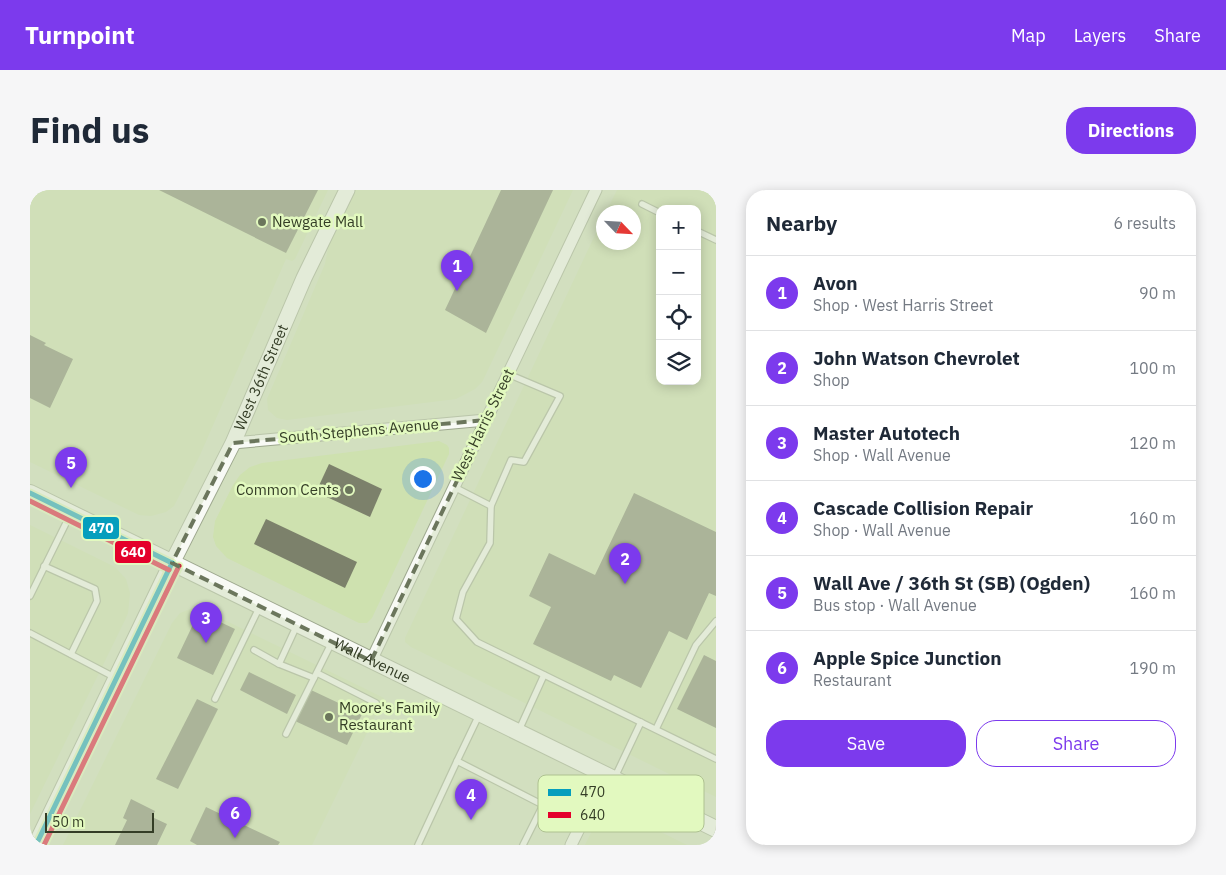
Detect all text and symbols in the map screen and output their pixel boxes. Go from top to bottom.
text: Turnpoint [25,19,135,51]
text: Map [1011,24,1046,47]
text: Layers [1074,24,1126,47]
text: Share [1154,24,1201,47]
text: Find us [30,107,149,153]
button: Directions [1066,107,1196,154]
north arrow [596,205,641,250]
map controls [656,205,701,385]
button: + [656,205,701,250]
text: Nearby [766,209,837,237]
place label: Newgate Mall [272,212,363,231]
text: 6 results [1113,213,1176,233]
marker: Newgate Mall [256,216,268,228]
pin: 1 [441,250,473,291]
button: − [656,250,701,295]
text: Avon [813,271,858,295]
text: 1 [777,283,787,303]
text: 90 m [1139,283,1176,303]
button: locate [656,295,701,340]
text: Shop · West Harris Street [813,295,993,315]
street label: West 36th Street [230,321,292,433]
button: layers [656,340,701,385]
text: John Watson Chevrolet [813,346,1020,370]
text: 2 [777,358,787,378]
text: 100 m [1129,358,1176,378]
street label: West Harris Street [447,365,518,484]
text: Shop [813,370,850,390]
street label: South Stephens Avenue [278,414,439,447]
text: Master Autotech [813,421,960,445]
text: 3 [777,433,787,453]
text: 120 m [1129,433,1176,453]
text: Shop · Wall Avenue [813,445,951,465]
pin: 5 [55,447,87,488]
your location [410,466,436,492]
place label: Common Cents [236,480,339,499]
marker: Common Cents [343,484,355,496]
text: Cascade Collision Repair [813,496,1033,520]
text: 4 [777,508,787,528]
text: 160 m [1129,508,1176,528]
line badge: 470 [82,516,120,540]
text: 470 [88,519,114,537]
text: Shop · Wall Avenue [813,520,951,540]
line badge: 640 [114,540,152,564]
text: 640 [120,543,146,561]
pin: 2 [609,543,641,584]
text: Wall Ave / 36th St (SB) (Ogden) [813,571,1090,595]
text: 5 [777,583,787,603]
text: 160 m [1129,583,1176,603]
text: Bus stop · Wall Avenue [813,595,977,615]
pin: 3 [190,602,222,643]
street label: Wall Avenue [331,633,414,687]
text: Apple Spice Junction [813,646,1002,670]
text: 6 [777,658,787,678]
text: 190 m [1129,658,1176,678]
text: Restaurant [813,670,892,690]
place label: Moore's Family Restaurant [339,698,440,734]
marker: Moore's Family Restaurant [323,711,335,723]
button: Save [766,720,966,767]
button: Share [976,720,1176,767]
legend [538,775,704,832]
pin: 4 [455,779,487,820]
text: 470 [580,783,605,801]
pin: 6 [219,797,251,838]
text: 640 [580,806,605,824]
scale bar [45,810,154,833]
text: 50 m [52,813,84,831]

